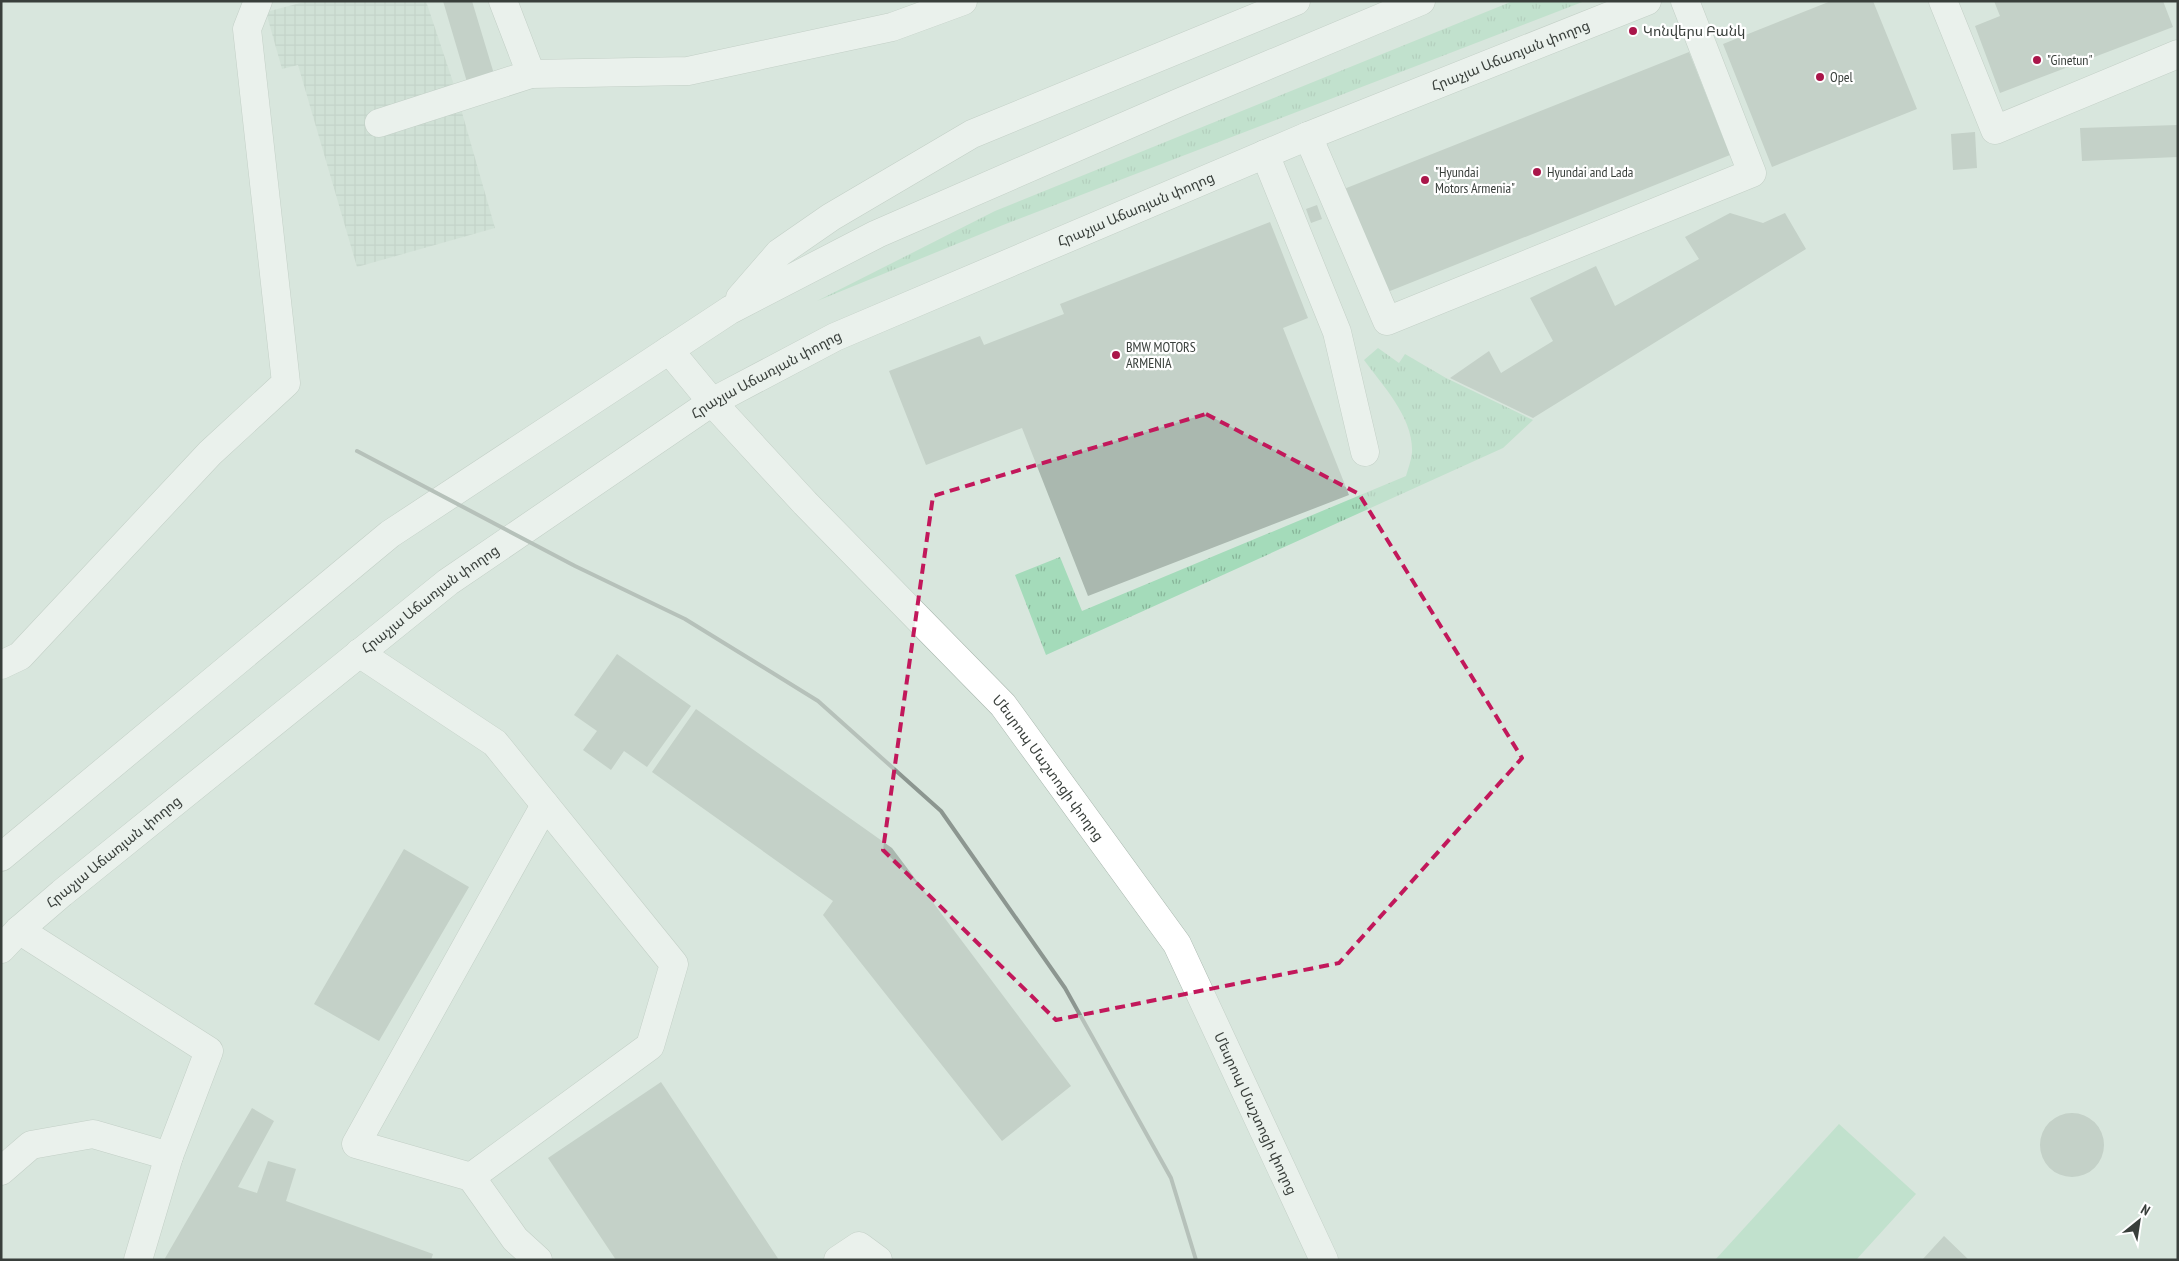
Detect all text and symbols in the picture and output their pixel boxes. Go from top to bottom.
street label: Հրաչյա Աճառյան փողոց [1429,16,1592,95]
place label: Կոնվերս Բանկ [1643,22,1745,40]
marker: Կոնվերս Բանկ [1627,25,1639,37]
place label: "Ginetun" [2047,51,2093,69]
marker: "Ginetun" [2031,54,2043,66]
place label: Opel [1830,68,1854,86]
marker: Opel [1814,71,1826,83]
place label: "Hyundai Motors Armenia" [1435,163,1515,197]
place label: Hyundai and Lada [1547,163,1633,181]
marker: Hyundai and Lada [1531,166,1543,178]
street label: Հրաչյա Աճառյան փողոց [1054,168,1217,251]
marker: "Hyundai Motors Armenia" [1419,174,1431,186]
street label: Հրաչյա Աճառյան փողոց [687,326,844,423]
place label: BMW MOTORS ARMENIA [1126,338,1196,372]
marker: BMW MOTORS ARMENIA [1110,349,1122,361]
street label: Հրաչյա Աճառյան փողոց [357,541,503,657]
street label: Մեսրոպ Մաշտոցի փողոց [989,691,1108,845]
street label: Հրաչյա Աճառյան փողոց [42,792,185,912]
street label: Մեսրոպ Մաշտոցի փողոց [1210,1029,1301,1198]
north arrow [2114,1196,2164,1246]
text: N [2138,1200,2153,1219]

